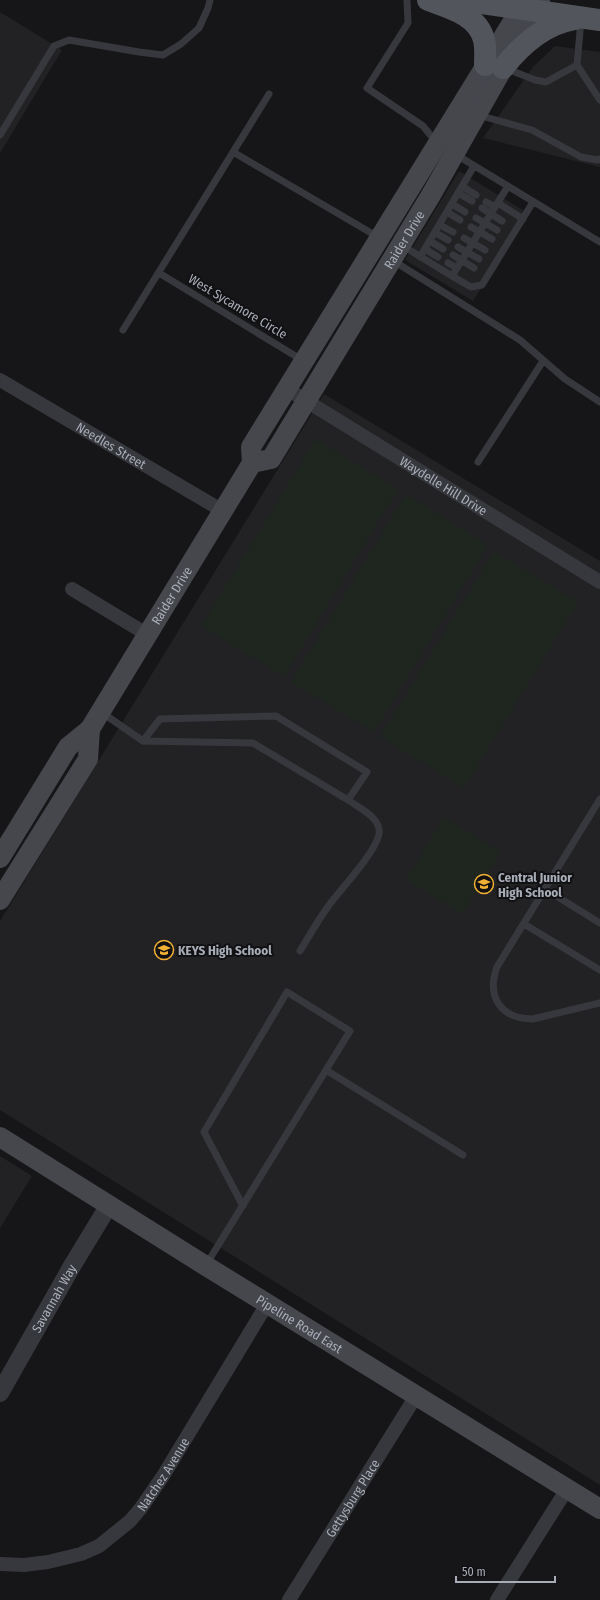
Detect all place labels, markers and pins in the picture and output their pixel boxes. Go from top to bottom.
place label: Central Junior High School [498,870,572,900]
school or university icon: Central Junior High School [473,873,495,895]
school or university icon: KEYS High School [153,939,175,961]
place label: KEYS High School [178,943,272,958]

